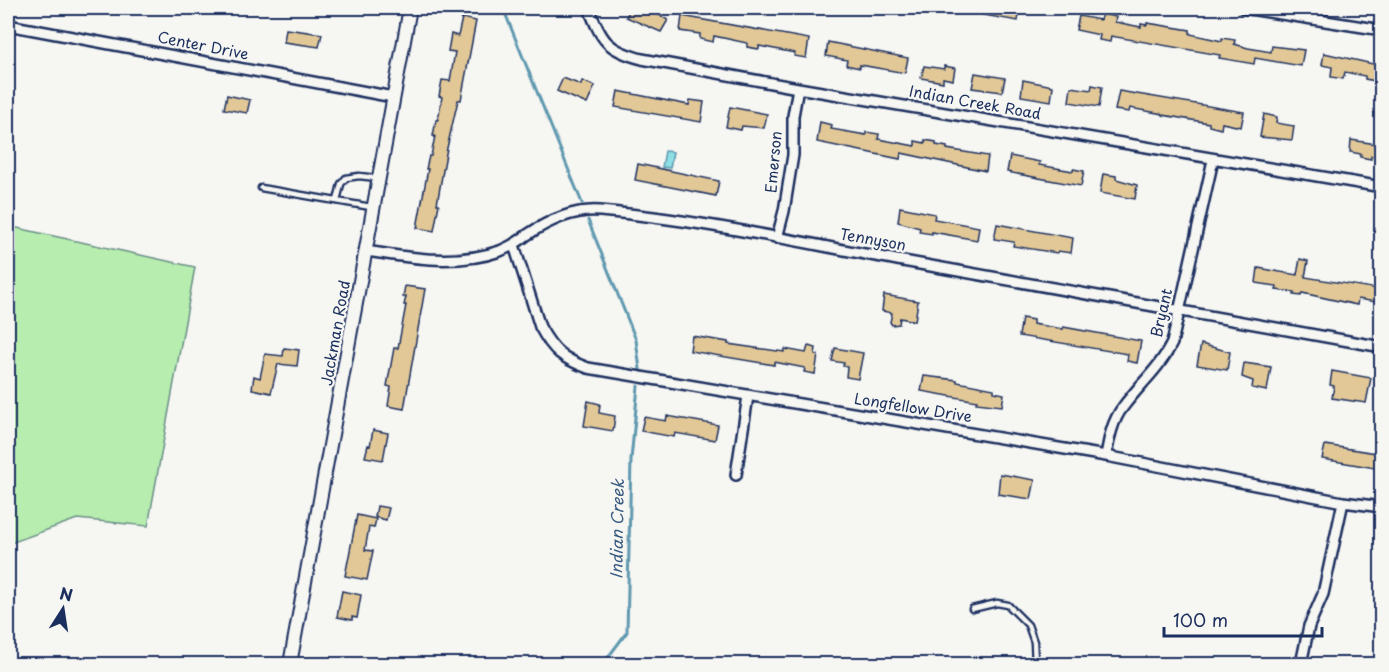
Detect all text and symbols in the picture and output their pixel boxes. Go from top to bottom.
street label: Center Drive [156,24,251,65]
street label: Indian Creek Road [907,79,1043,125]
street label: Emerson [758,130,787,194]
street label: Tennyson [838,221,908,256]
street label: Jackman Road [314,278,355,387]
street label: Bryant [1144,286,1177,339]
street label: Longfellow Drive [853,386,974,427]
water label: Indian Creek [603,478,629,579]
north arrow [33,579,93,639]
text: N [58,580,75,606]
scale bar [1164,600,1322,638]
text: 100 m [1173,606,1228,633]

